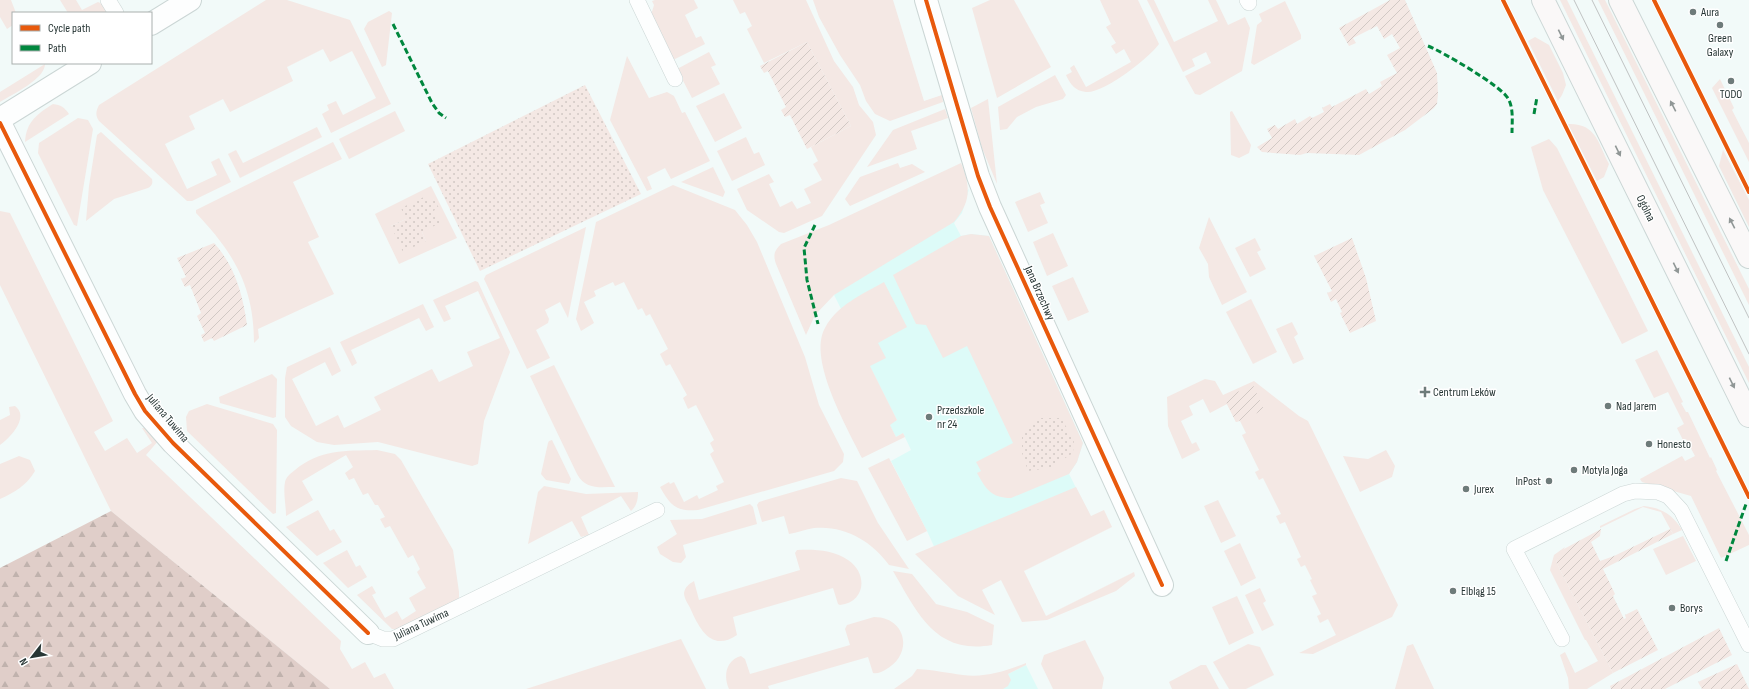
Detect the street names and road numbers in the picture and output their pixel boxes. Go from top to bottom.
street label: Ogólna [1633,193,1659,224]
street label: Jana Brzechwy [1021,263,1058,323]
street label: Juliana Tuwima [142,390,192,446]
street label: Juliana Tuwima [390,605,451,644]

